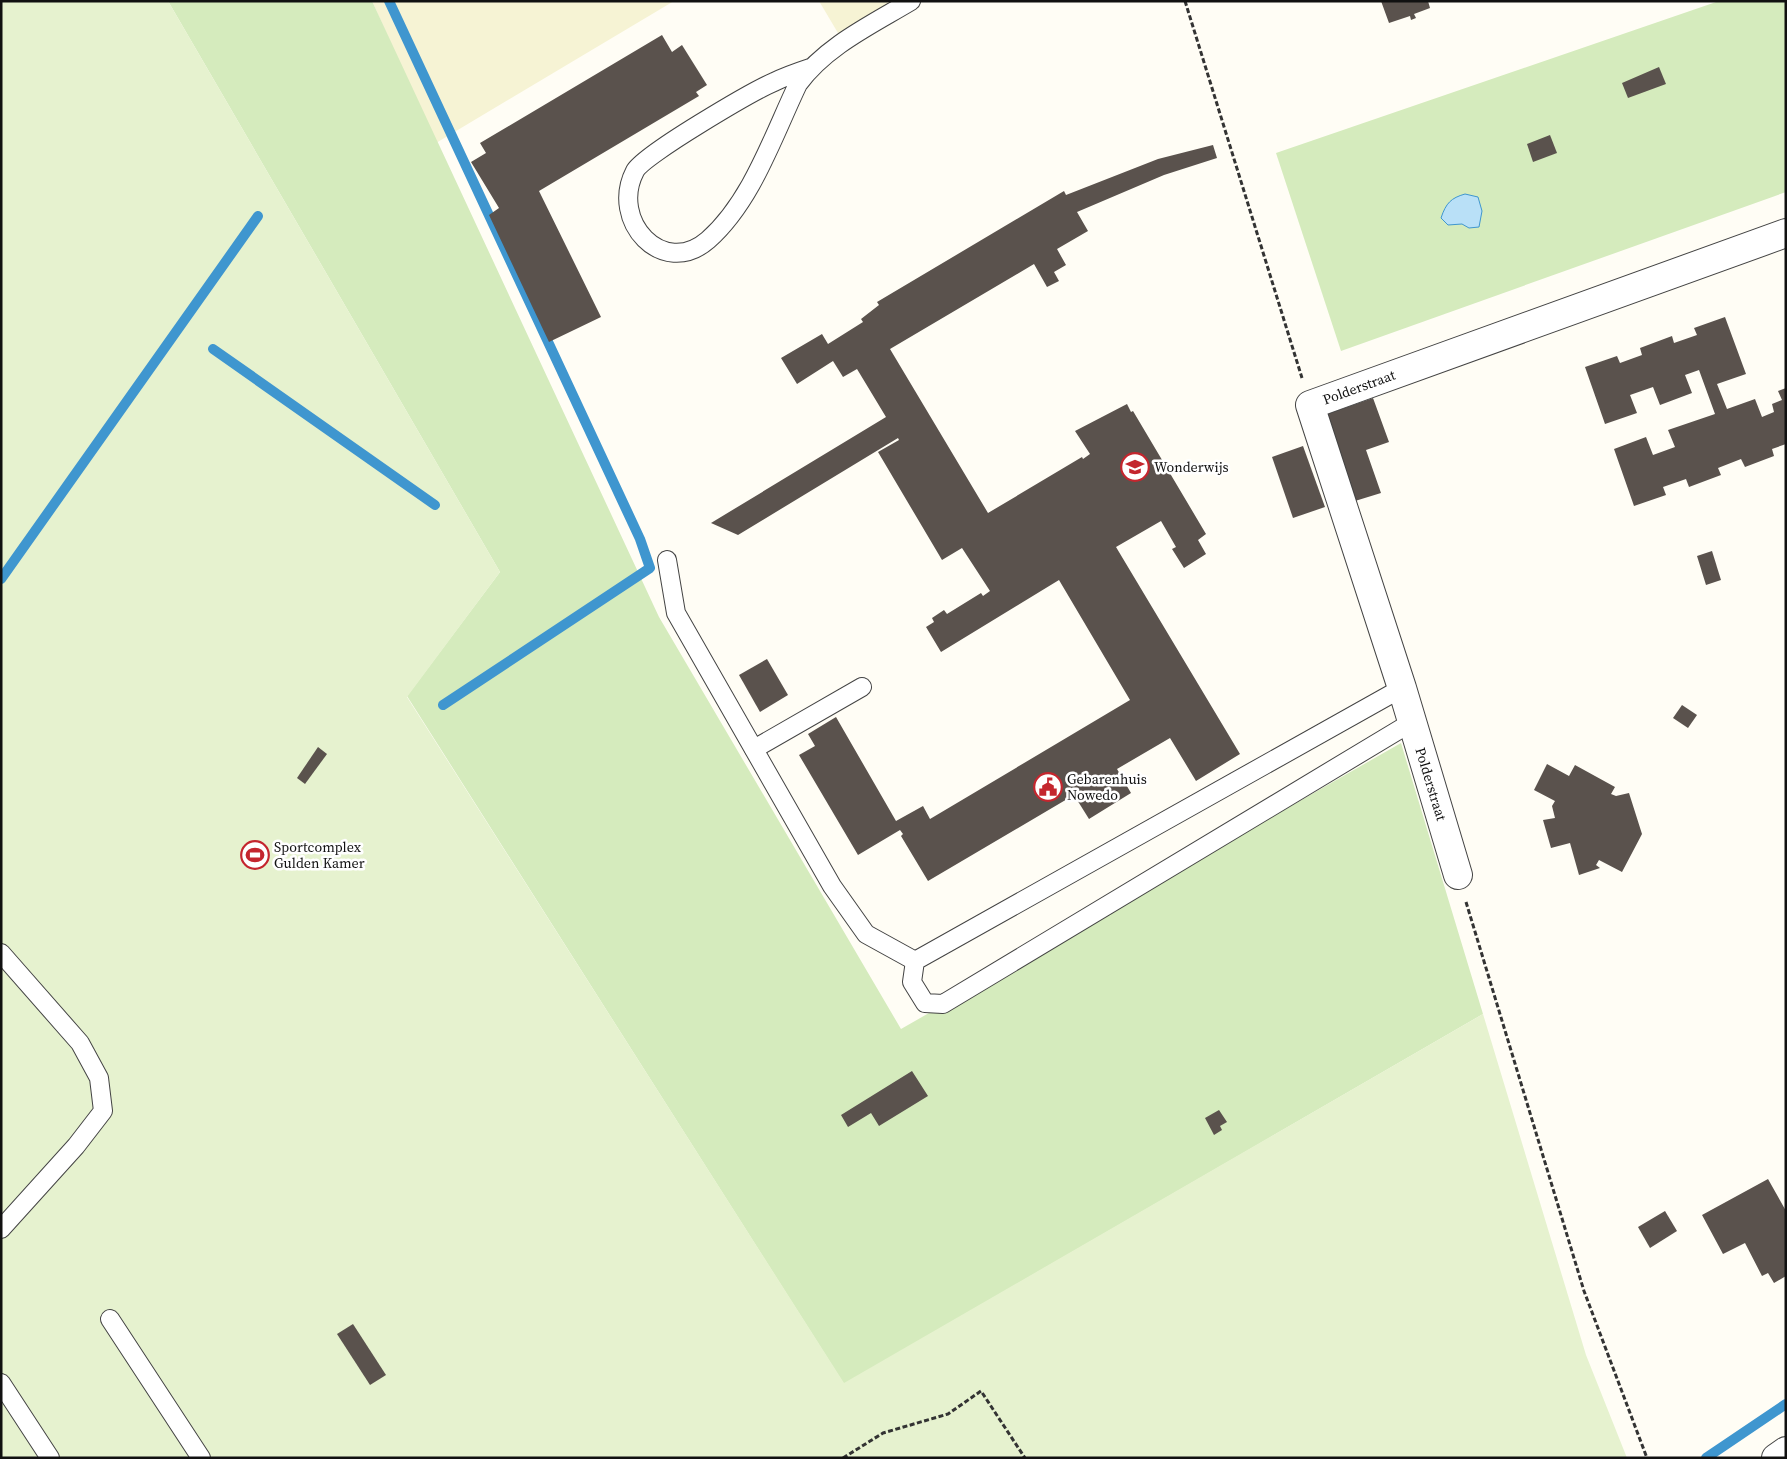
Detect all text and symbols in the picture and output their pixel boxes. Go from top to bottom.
street label: Polderstraat [1320,364,1398,409]
school or university icon: Wonderwijs [1120,452,1150,482]
place label: Wonderwijs [1154,457,1229,477]
street label: Polderstraat [1410,745,1452,824]
place label: Gebarenhuis Nowedo [1067,769,1147,805]
public building icon: Gebarenhuis Nowedo [1033,772,1063,802]
place label: Sportcomplex Gulden Kamer [274,837,365,873]
sports icon: Sportcomplex Gulden Kamer [240,840,270,870]

